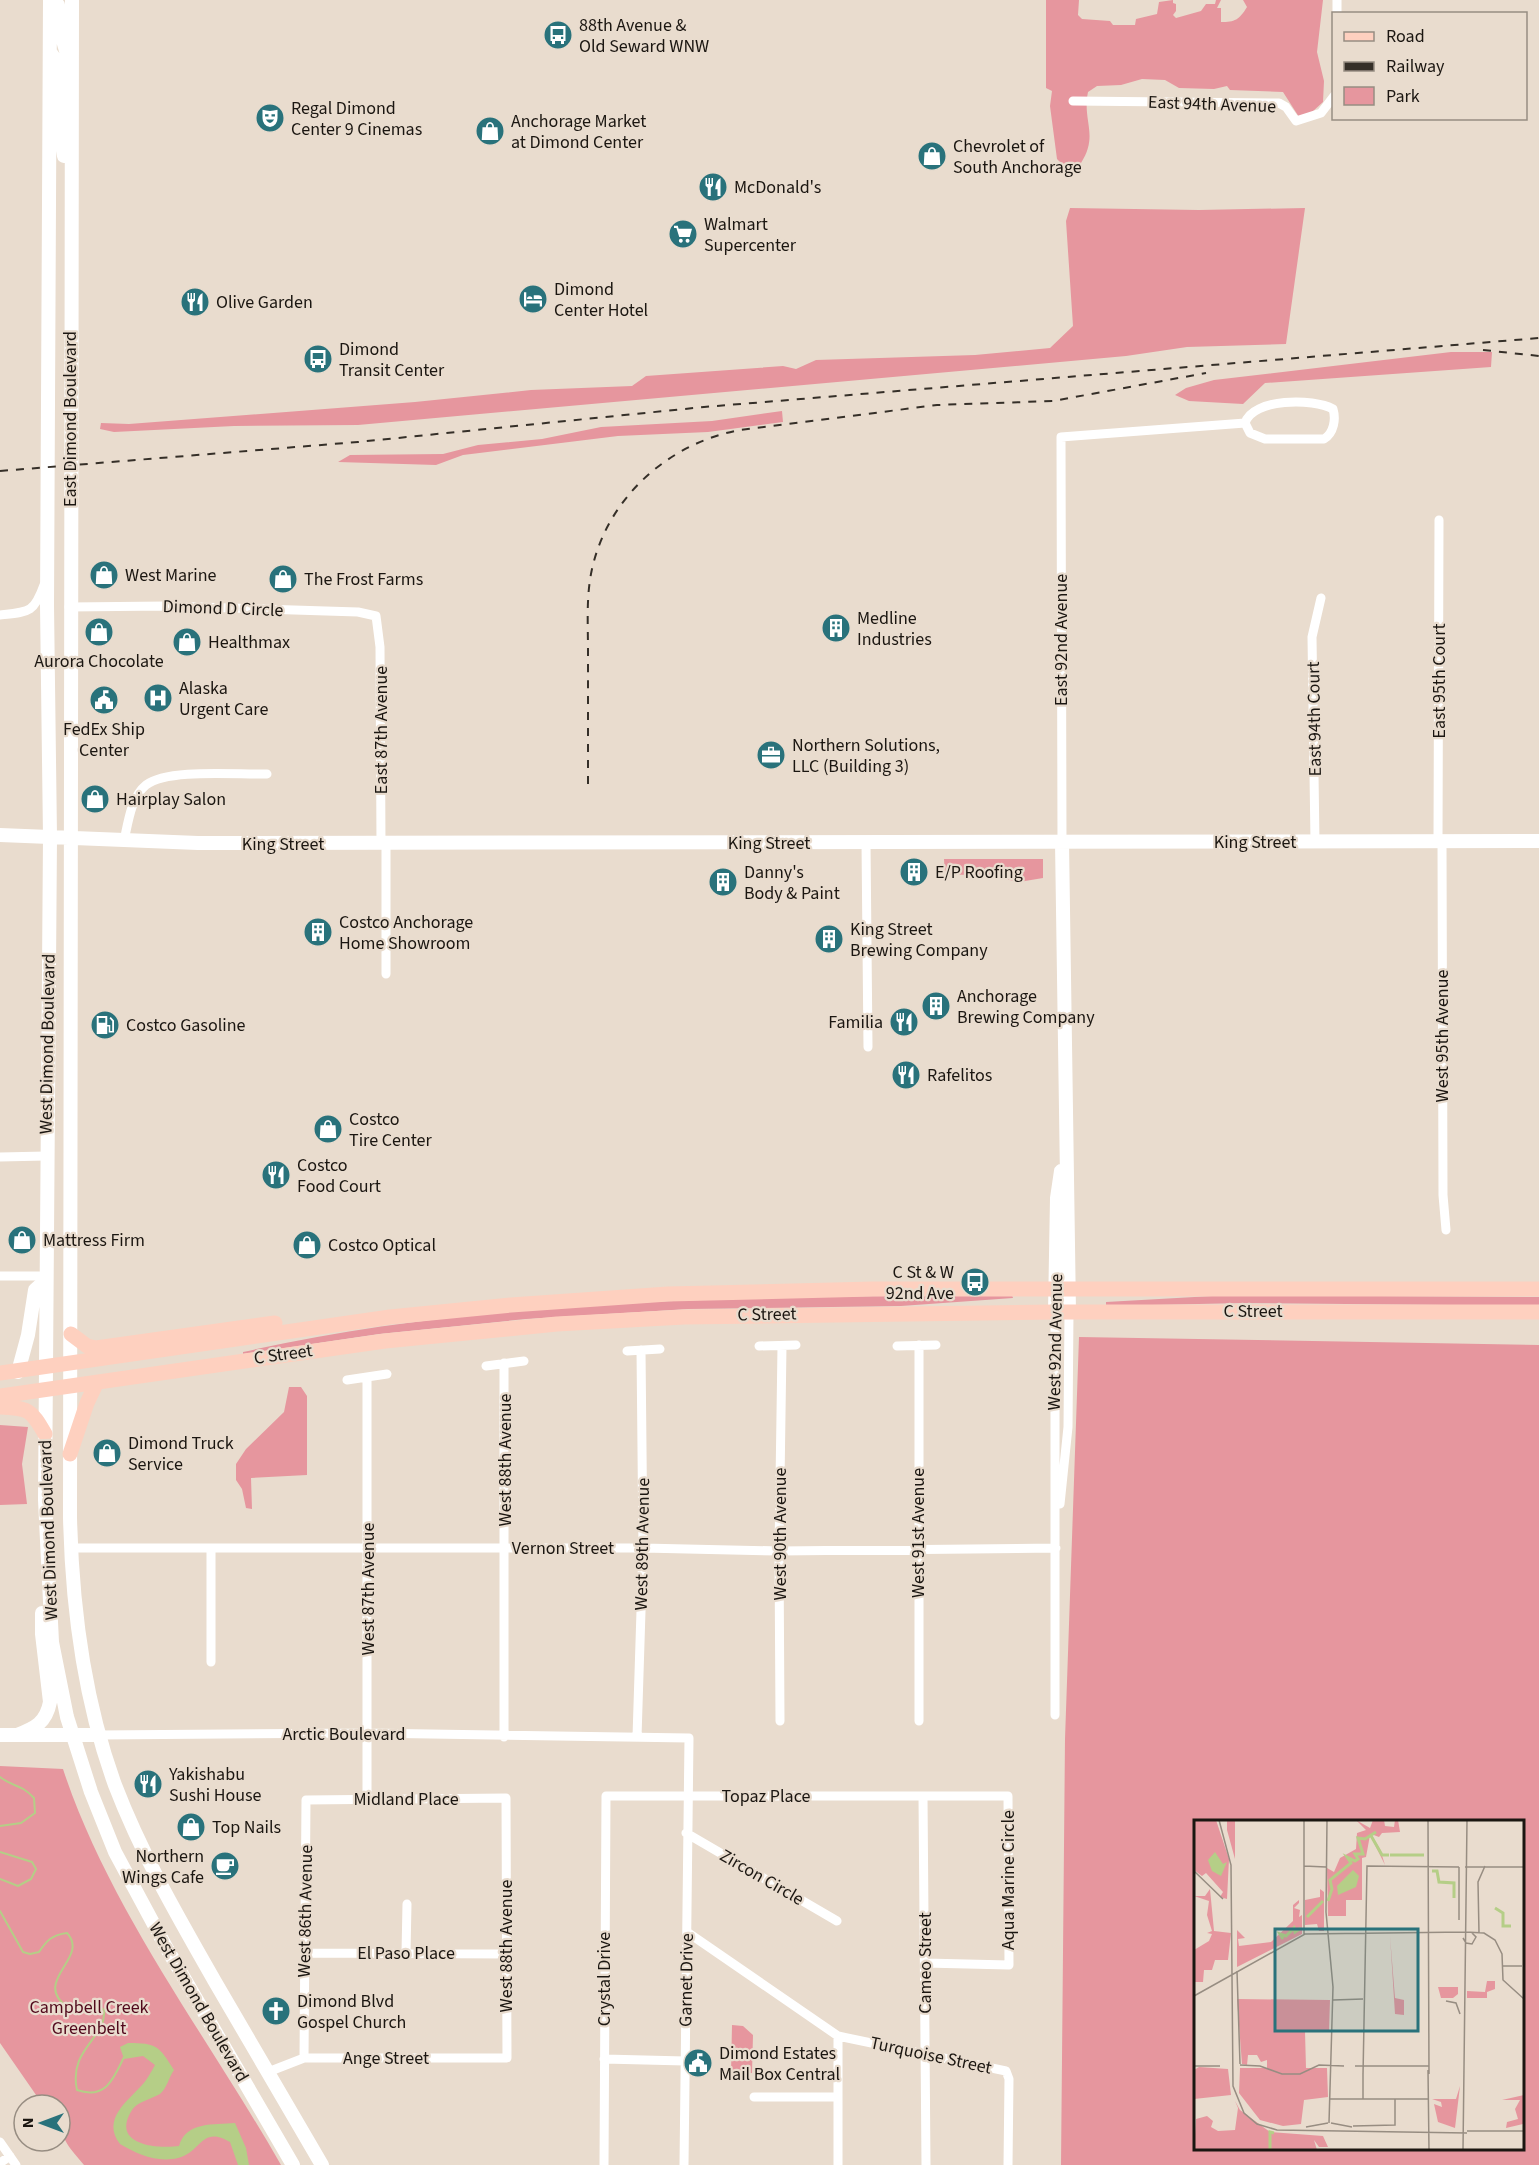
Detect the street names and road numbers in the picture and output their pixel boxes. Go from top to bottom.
street label: East 94th Avenue [1147,90,1277,119]
street label: East Dimond Boulevard [58,331,83,507]
street label: East 92nd Avenue [1049,574,1074,706]
street label: Dimond D Circle [162,594,284,623]
street label: East 95th Court [1427,624,1452,738]
street label: East 94th Court [1301,661,1328,777]
street label: East 87th Avenue [369,666,394,794]
street label: King Street [1214,830,1296,855]
street label: King Street [728,831,810,856]
street label: King Street [242,832,324,857]
street label: West Dimond Boulevard [33,954,62,1134]
street label: West 95th Avenue [1430,970,1455,1102]
street label: West 92nd Avenue [1042,1273,1069,1411]
street label: C Street [1224,1299,1282,1324]
street label: C Street [737,1301,797,1328]
street label: C Street [252,1338,314,1371]
street label: West 88th Avenue [493,1394,518,1526]
street label: West Dimond Boulevard [33,1439,64,1621]
street label: West 90th Avenue [768,1468,793,1600]
street label: West 91st Avenue [906,1468,931,1598]
street label: West 89th Avenue [629,1477,656,1611]
street label: West 87th Avenue [356,1523,381,1655]
street label: Vernon Street [512,1536,614,1561]
street label: Arctic Boulevard [282,1722,406,1747]
street label: Topaz Place [722,1784,811,1809]
street label: Midland Place [353,1787,459,1812]
street label: Aqua Marine Circle [996,1810,1021,1950]
street label: Zircon Circle [715,1843,809,1912]
street label: West 86th Avenue [292,1844,319,1978]
street label: West 88th Avenue [494,1880,519,2012]
street label: Cameo Street [913,1912,938,2014]
street label: West Dimond Boulevard [143,1918,255,2087]
street label: Crystal Drive [592,1932,617,2026]
street label: Garnet Drive [673,1933,700,2027]
street label: El Paso Place [357,1941,455,1966]
street label: Turquoise Street [868,2030,994,2081]
street label: Ange Street [343,2046,429,2071]

